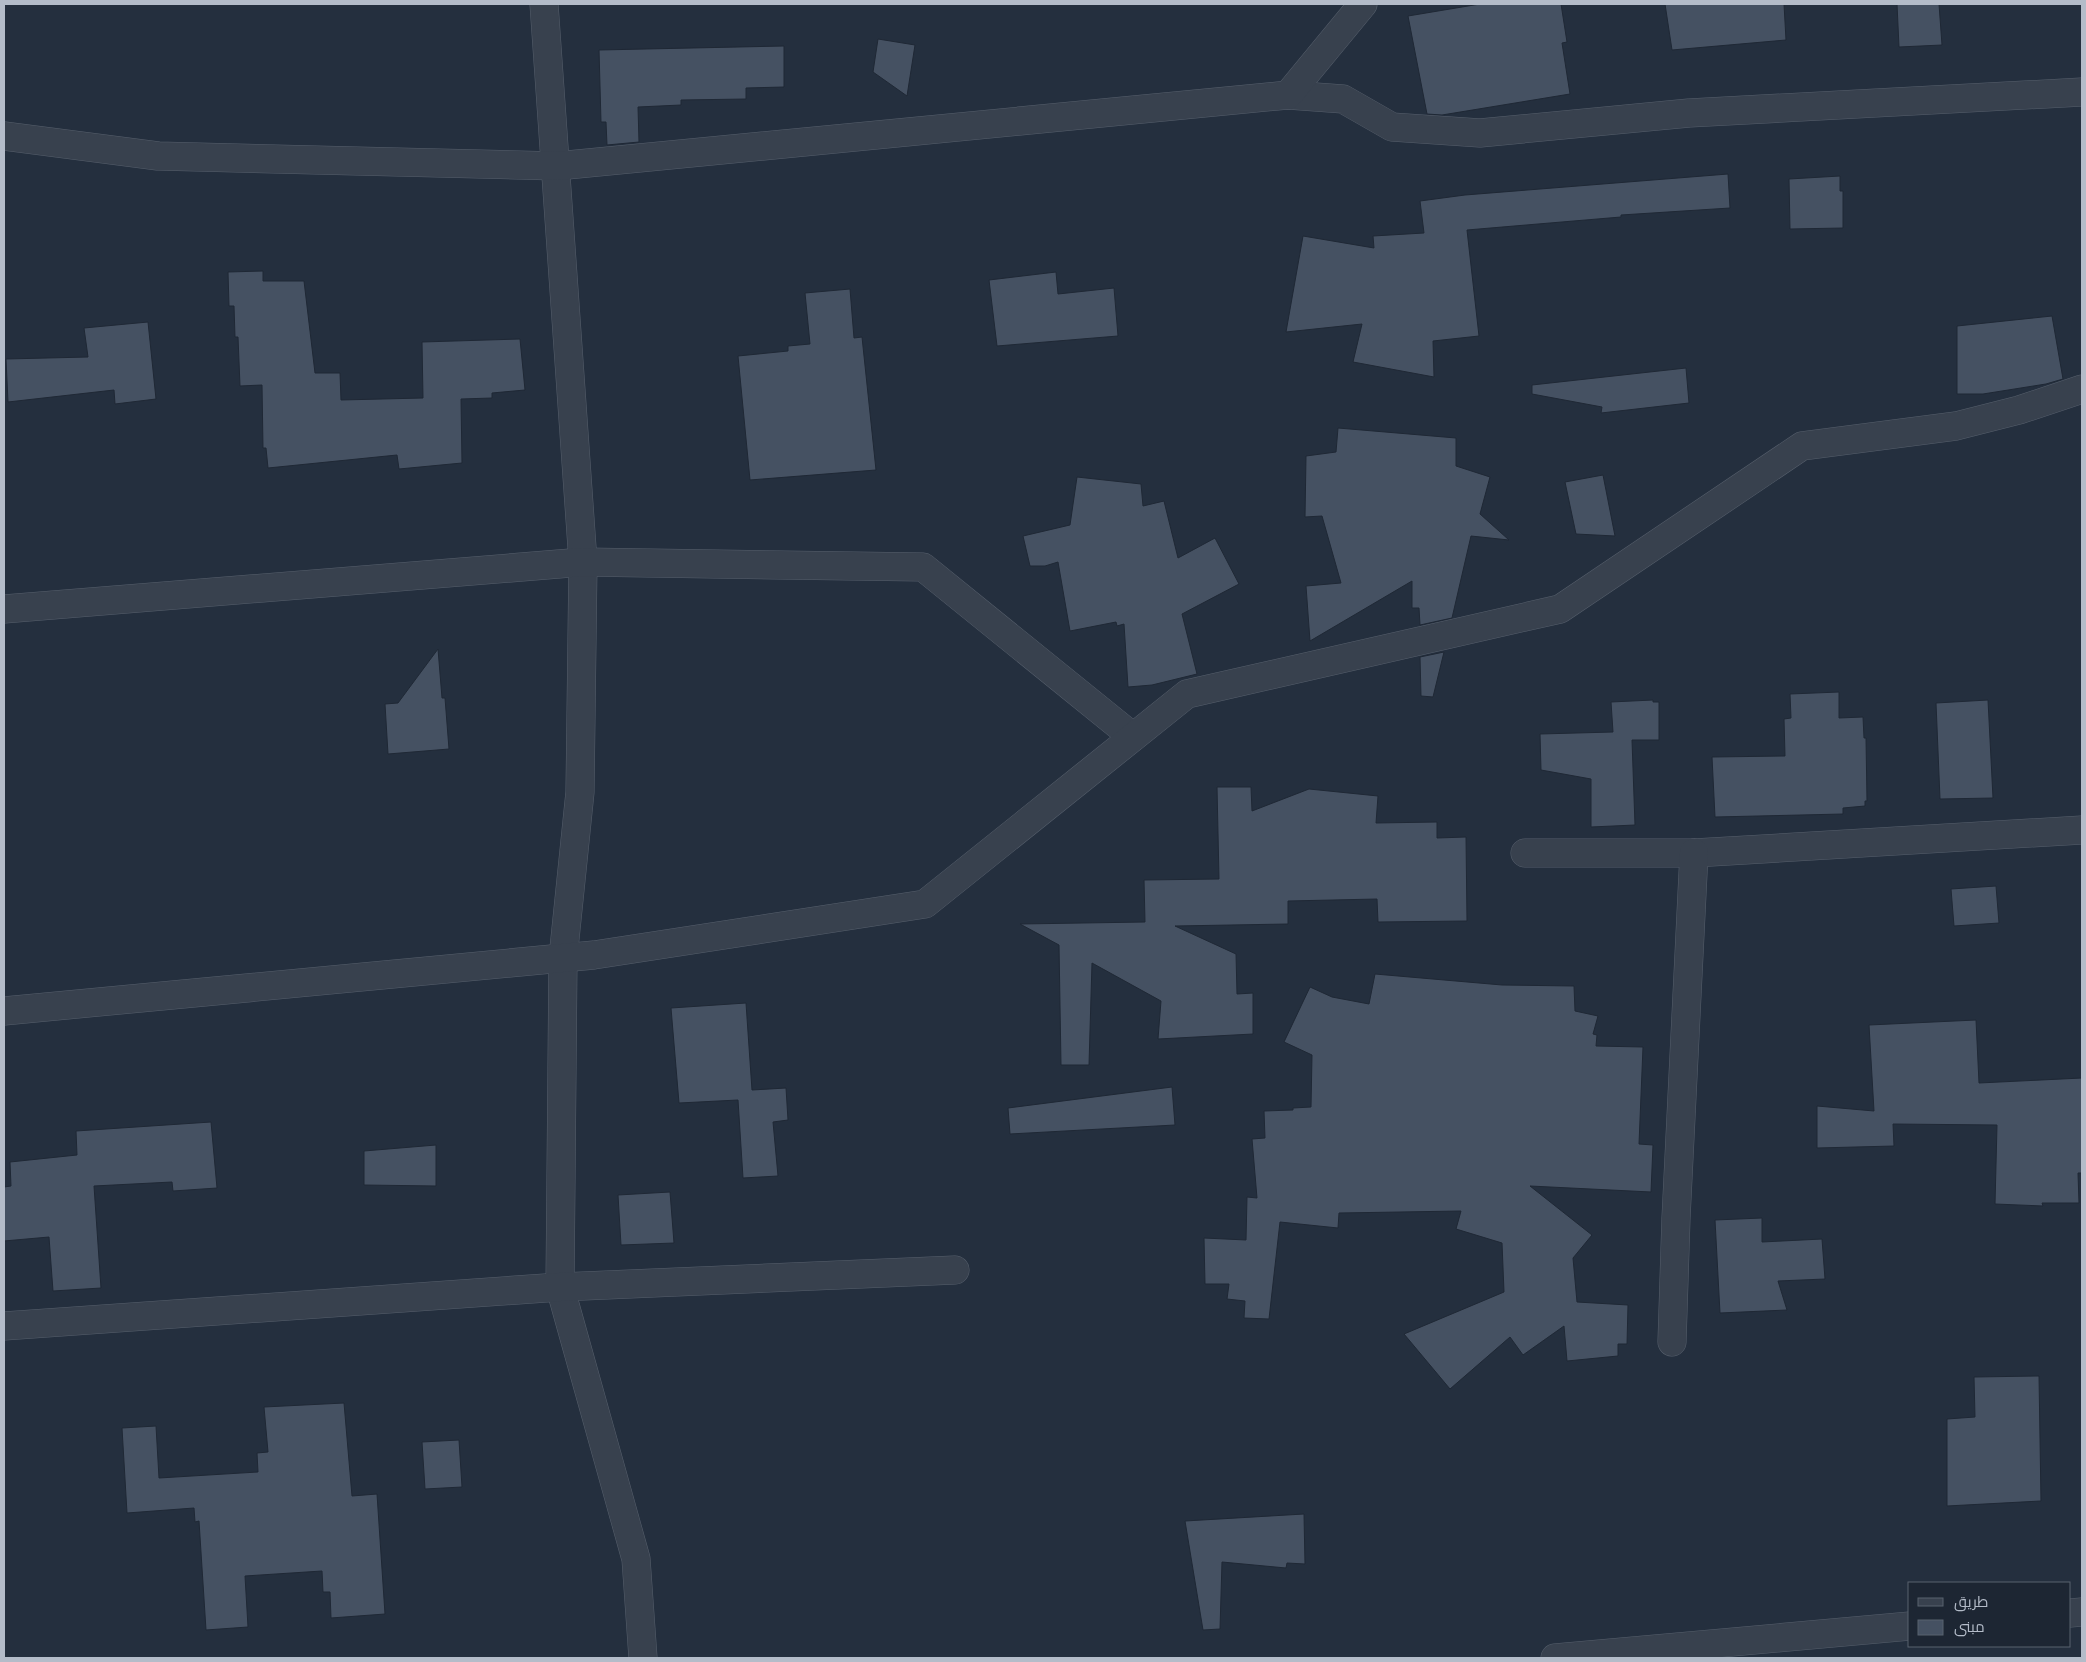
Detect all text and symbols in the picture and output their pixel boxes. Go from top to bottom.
legend [1908,1582,2071,1647]
text: طريق [1954,1593,1988,1612]
text: مبنى [1954,1618,1985,1637]

